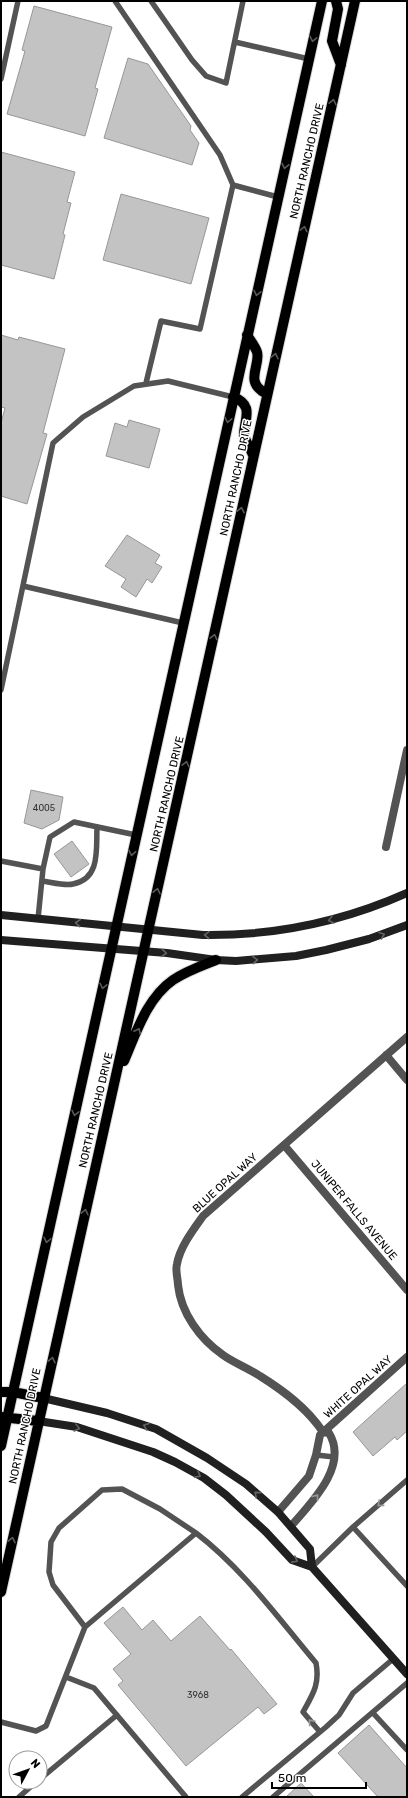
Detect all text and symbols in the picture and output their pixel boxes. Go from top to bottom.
one-way arrow [310,36,318,42]
one-way arrow [328,99,336,105]
street label: NORTH RANCHO DRIVE [287,102,327,220]
one-way arrow [281,163,289,169]
one-way arrow [299,226,308,233]
one-way arrow [253,290,261,296]
one-way arrow [271,352,279,359]
one-way arrow [225,416,233,423]
street label: NORTH RANCHO DRIVE [217,418,255,537]
one-way arrow [237,507,245,513]
one-way arrow [209,634,217,640]
street label: NORTH RANCHO DRIVE [147,735,187,853]
one-way arrow [181,761,189,767]
house number: 4005 [33,803,55,813]
one-way arrow [128,850,137,856]
one-way arrow [153,888,161,894]
one-way arrow [328,915,334,923]
one-way arrow [75,918,81,927]
one-way arrow [204,931,210,939]
one-way arrow [378,931,385,939]
one-way arrow [161,948,167,957]
one-way arrow [252,956,258,964]
one-way arrow [100,983,108,989]
one-way arrow [133,1028,141,1035]
street label: NORTH RANCHO DRIVE [76,1051,116,1169]
one-way arrow [71,1110,79,1116]
street label: BLUE OPAL WAY [190,1151,260,1215]
street label: JUNIPER FALLS AVENUE [308,1157,400,1263]
one-way arrow [81,1209,89,1216]
one-way arrow [43,1237,51,1243]
street label: WHITE OPAL WAY [321,1353,395,1421]
one-way arrow [47,1357,55,1363]
street label: NORTH RANCHO DRIVE [6,1366,44,1485]
one-way arrow [143,1422,150,1431]
one-way arrow [74,1423,80,1431]
one-way arrow [193,1470,201,1477]
one-way arrow [254,1491,261,1498]
one-way arrow [311,1494,318,1501]
one-way arrow [377,1499,385,1506]
one-way arrow [8,1537,16,1543]
one-way arrow [291,1555,298,1563]
house number: 3968 [187,1690,209,1700]
one-way arrow [309,1719,316,1726]
north arrow [8,1750,48,1790]
text: N [28,1757,43,1771]
scale bar [272,1764,366,1790]
text: 50 m [278,1771,306,1785]

